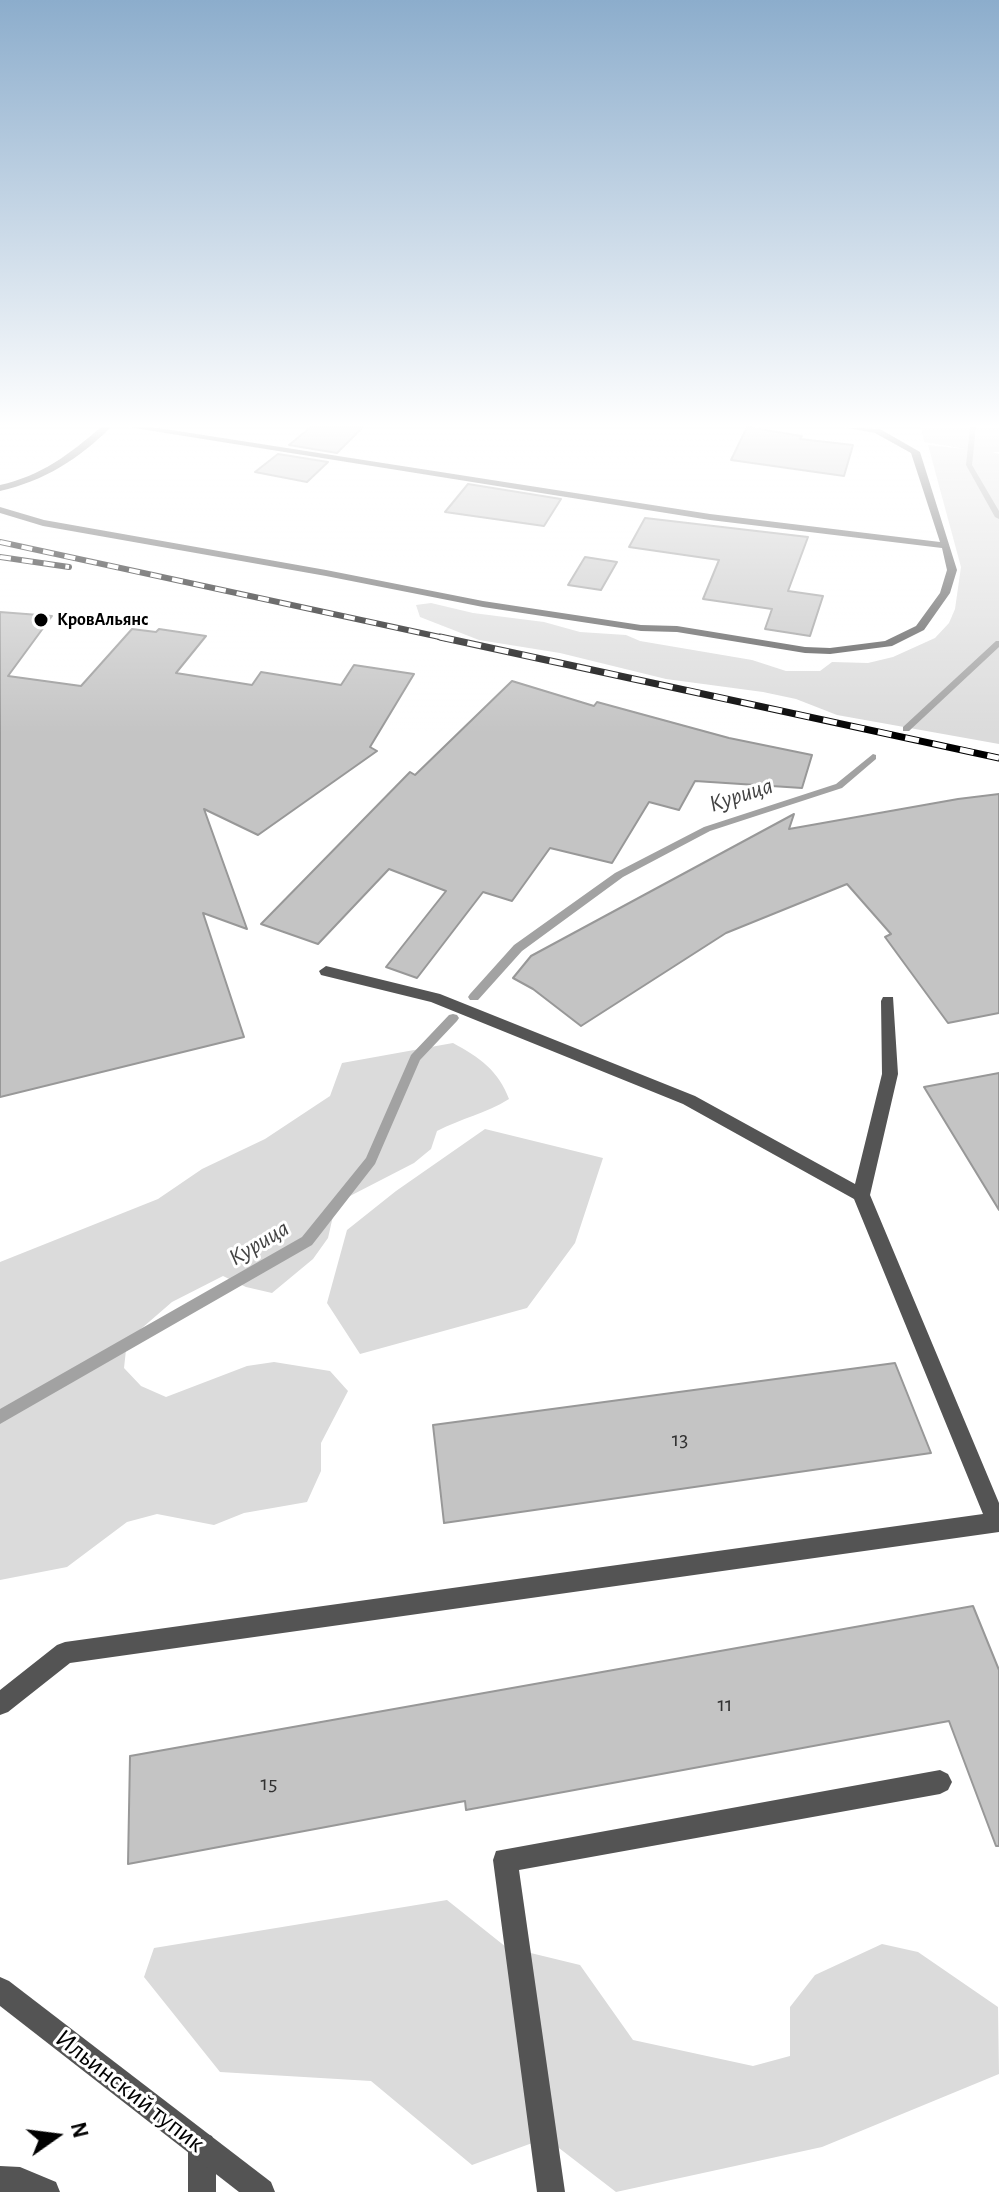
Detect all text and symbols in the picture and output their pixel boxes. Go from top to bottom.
place label: КровАльянс [57,609,148,631]
marker: КровАльянс [32,611,50,629]
water label: Курица [706,771,776,819]
water label: Курица [224,1214,294,1272]
house number: 13 [672,1426,688,1452]
house number: 11 [717,1691,733,1717]
house number: 15 [261,1770,277,1796]
street label: Ильинский тупик [49,2023,211,2159]
north arrow [16,2096,96,2176]
text: N [67,2120,92,2140]

